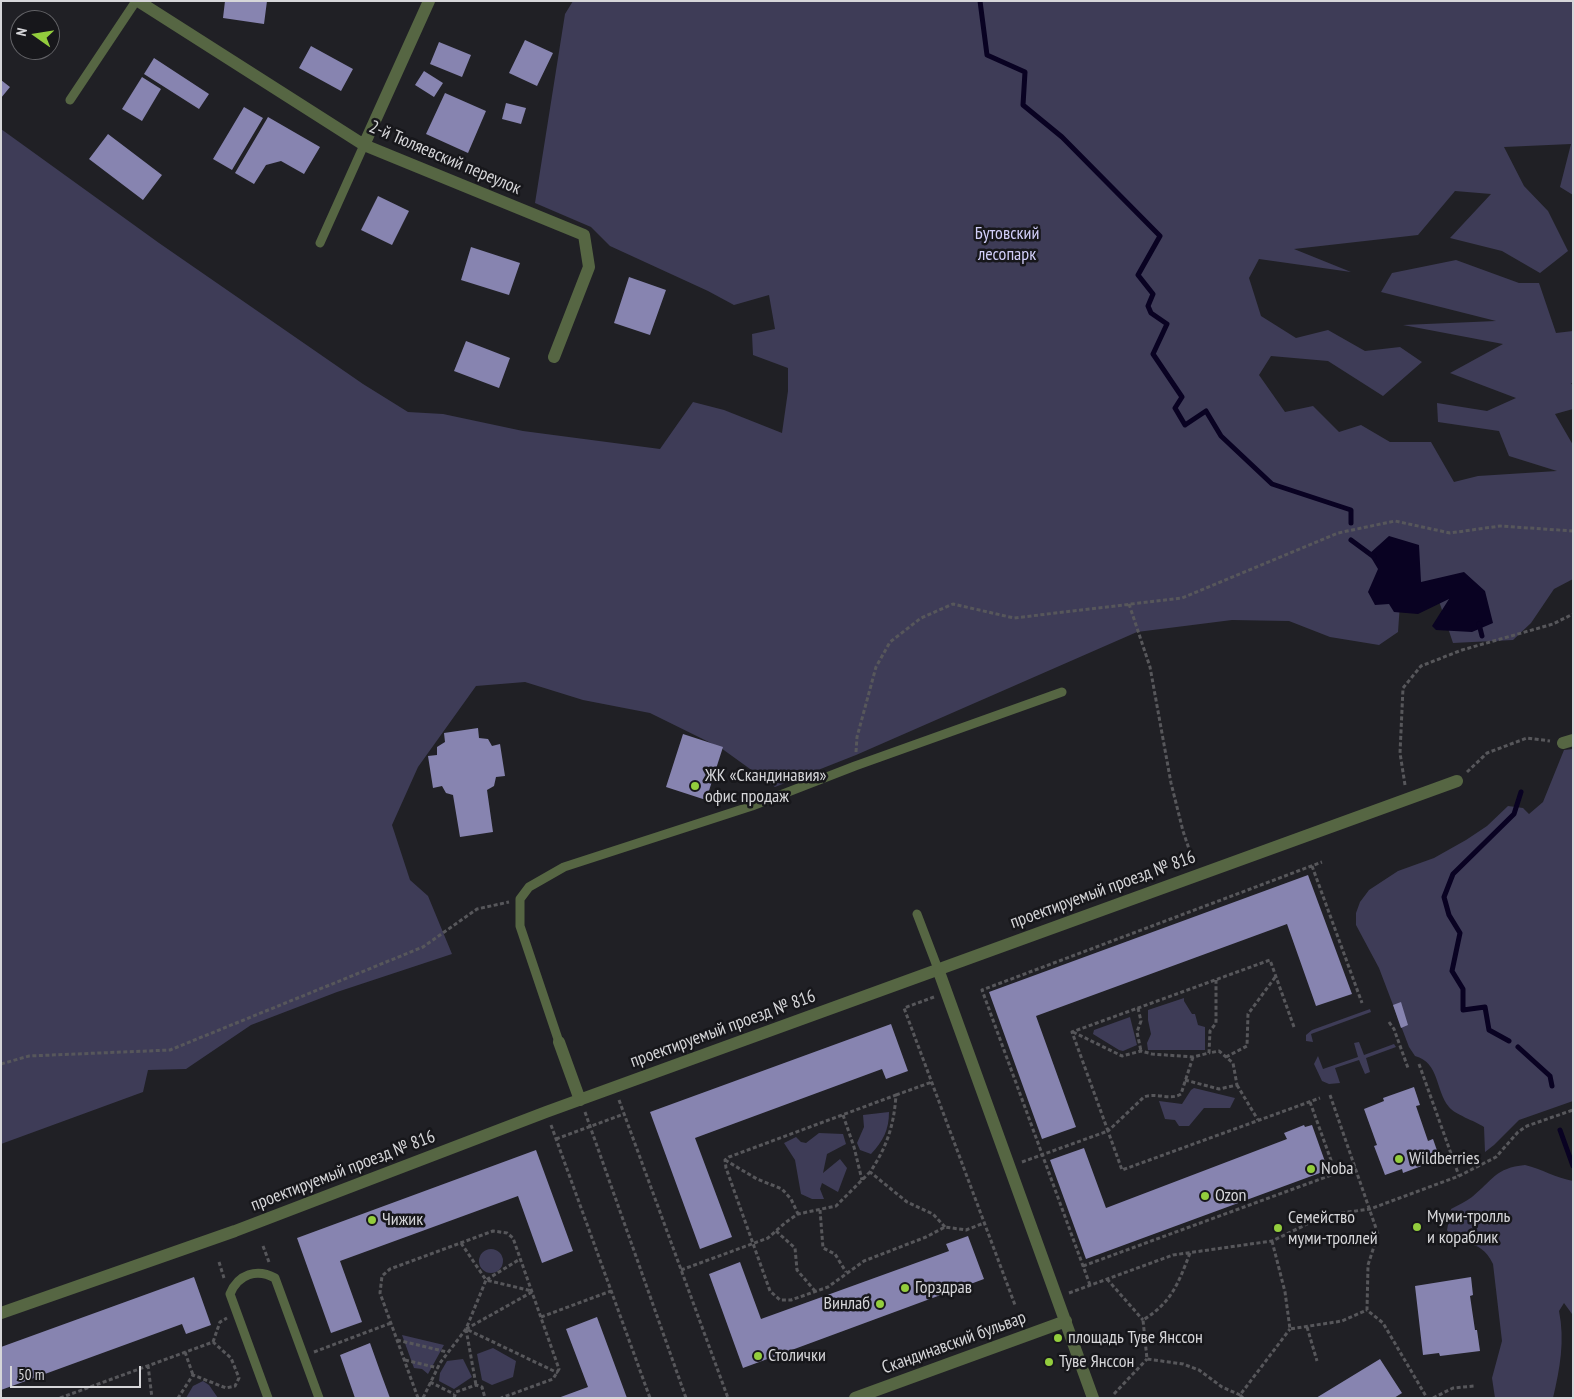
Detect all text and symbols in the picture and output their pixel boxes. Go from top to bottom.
north arrow [10,10,60,60]
text: N [12,26,31,38]
street label: 2-й Тюляевский переулок [366,116,524,200]
park label: Бутовский лесопарк [975,223,1039,266]
place label: ЖК «Скандинавия» офис продаж [705,765,827,808]
marker: ЖК «Скандинавия» офис продаж [689,780,701,792]
street label: проектируемый проезд № 816 [1007,846,1199,934]
street label: проектируемый проезд № 816 [627,985,819,1073]
street label: проектируемый проезд № 816 [248,1126,438,1216]
place label: Wildberries [1409,1148,1480,1170]
marker: Wildberries [1393,1153,1405,1165]
place label: Noba [1321,1158,1353,1180]
marker: Noba [1305,1163,1317,1175]
place label: Ozon [1215,1185,1247,1207]
marker: Ozon [1199,1190,1211,1202]
place label: Муми-тролль и кораблик [1427,1206,1510,1248]
place label: Семейство муми-троллей [1288,1207,1378,1250]
place label: Чижик [382,1209,423,1231]
marker: Чижик [366,1214,378,1226]
marker: Муми-тролль и кораблик [1411,1221,1423,1233]
marker: Семейство муми-троллей [1272,1222,1284,1234]
place label: Горздрав [915,1277,972,1299]
marker: Горздрав [899,1282,911,1294]
place label: Винлаб [824,1293,870,1315]
marker: Винлаб [874,1298,886,1310]
street label: Скандинавский бульвар [879,1307,1029,1379]
place label: площадь Туве Янссон [1068,1327,1203,1349]
marker: площадь Туве Янссон [1052,1332,1064,1344]
place label: Столички [768,1345,826,1367]
marker: Столички [752,1350,764,1362]
place label: Туве Янссон [1059,1351,1134,1373]
scale bar [12,1356,144,1388]
marker: Туве Янссон [1043,1356,1055,1368]
text: 50 m [18,1365,44,1384]

